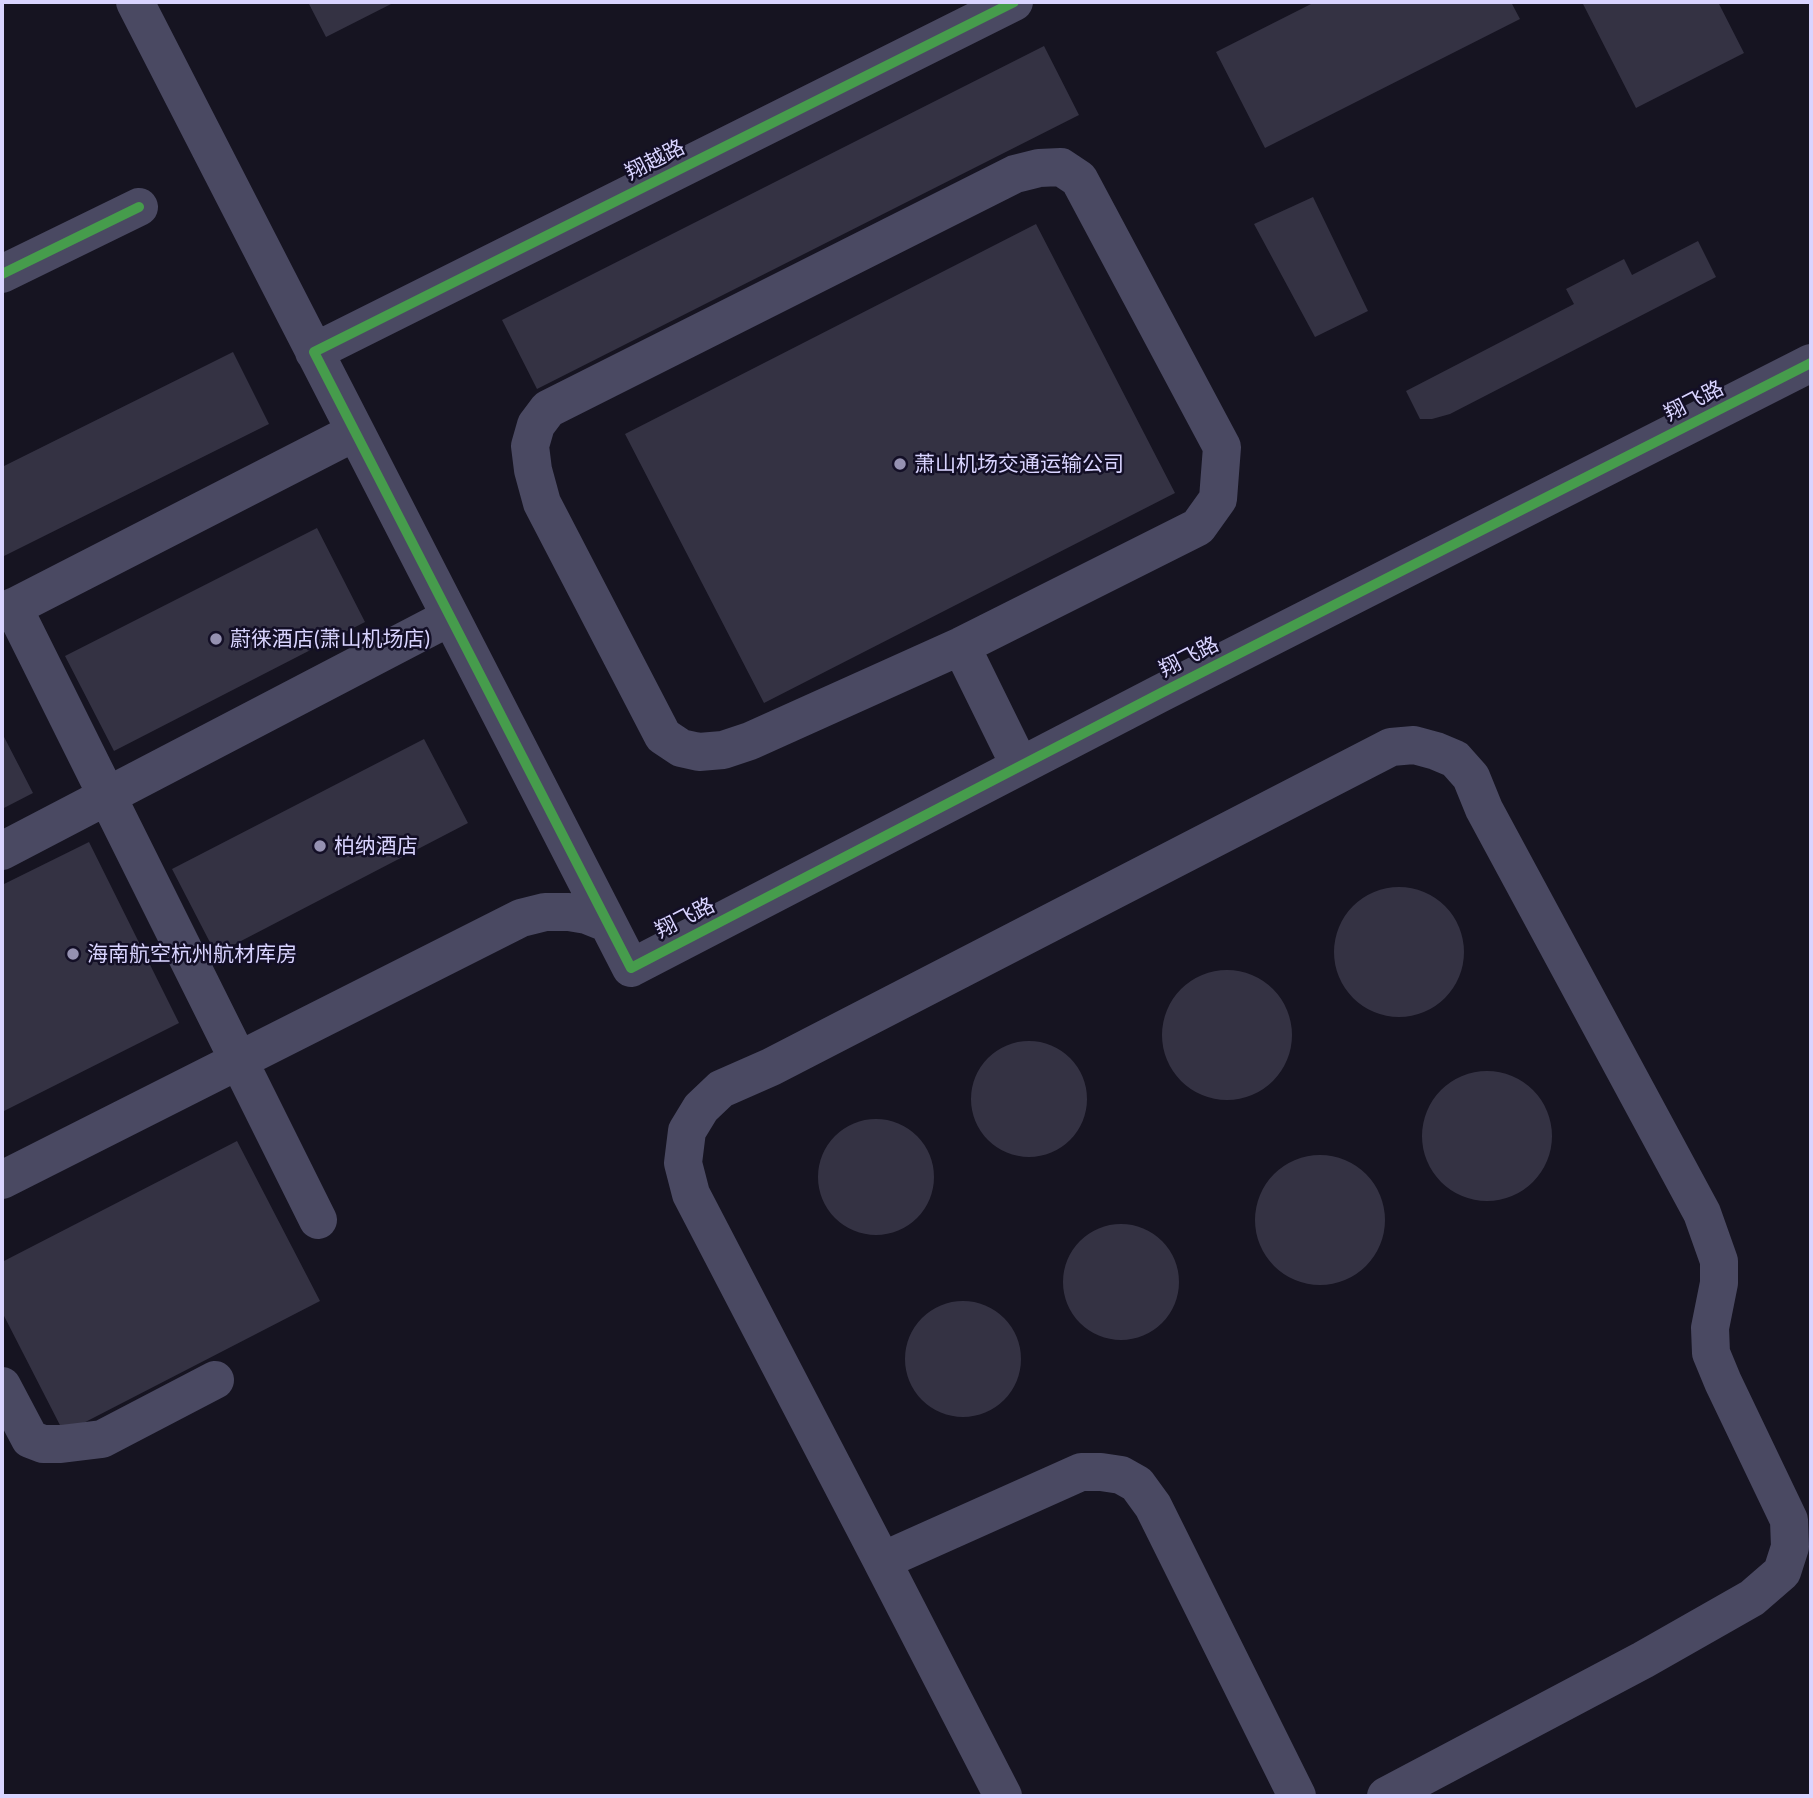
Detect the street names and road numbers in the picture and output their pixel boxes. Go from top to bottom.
street label: 翔越路 [621,134,689,186]
street label: 翔飞路 [1660,375,1728,427]
street label: 翔飞路 [1155,631,1223,683]
street label: 翔飞路 [651,892,719,944]

